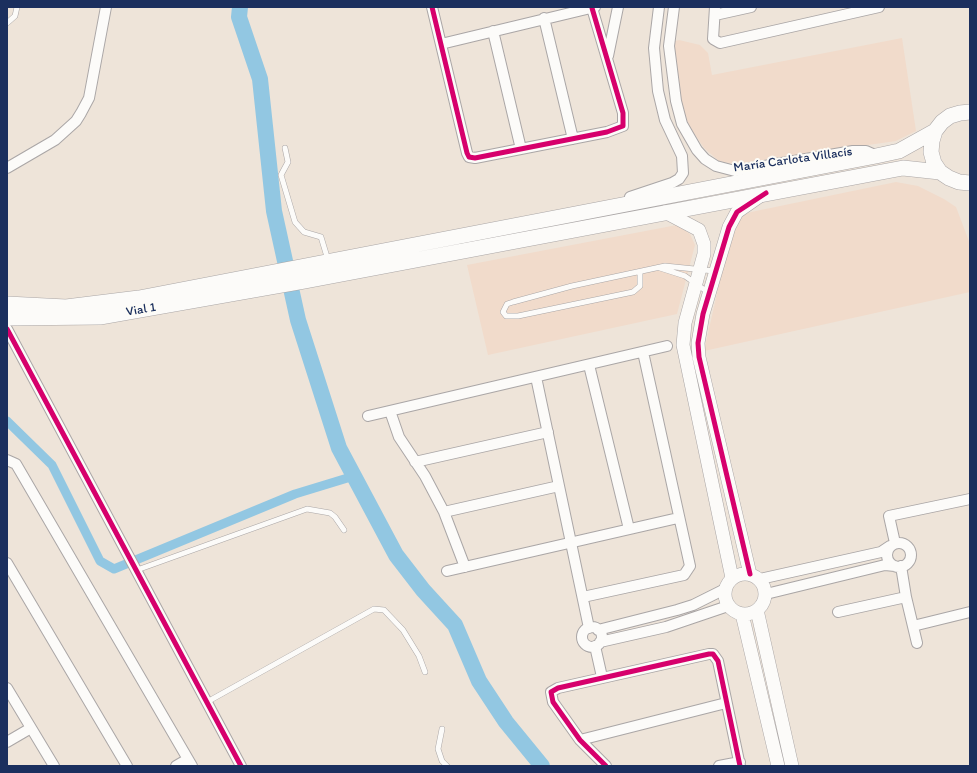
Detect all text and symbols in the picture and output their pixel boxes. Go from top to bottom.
street label: María Carlota Villacís [733,144,853,176]
street label: Vial 1 [125,300,157,320]

